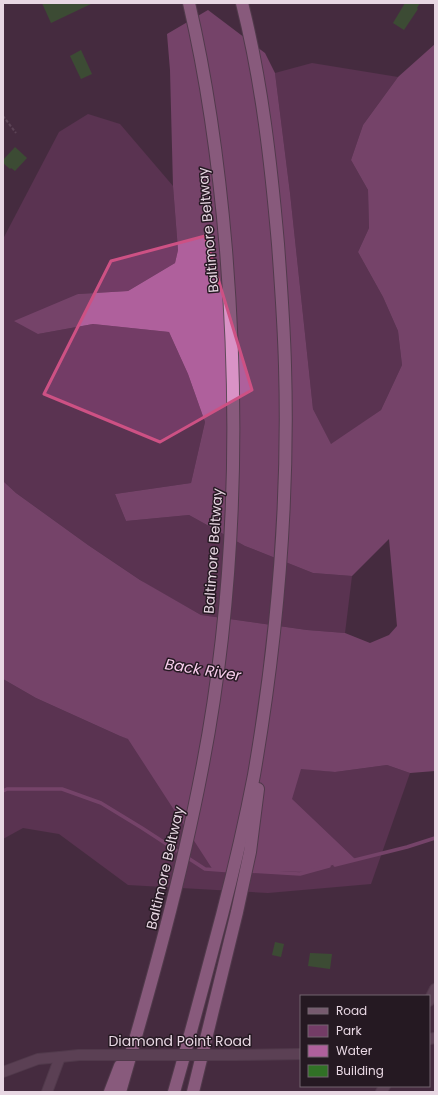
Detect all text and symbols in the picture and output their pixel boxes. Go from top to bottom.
street label: Baltimore Beltway [193,166,223,293]
street label: Baltimore Beltway [199,488,227,614]
water label: Back River [164,653,243,686]
street label: Baltimore Beltway [141,804,189,931]
legend [300,995,430,1087]
text: Road [336,1002,367,1019]
text: Park [336,1022,363,1039]
street label: Diamond Point Road [108,1031,252,1051]
text: Water [336,1042,373,1059]
text: Building [336,1062,384,1079]

